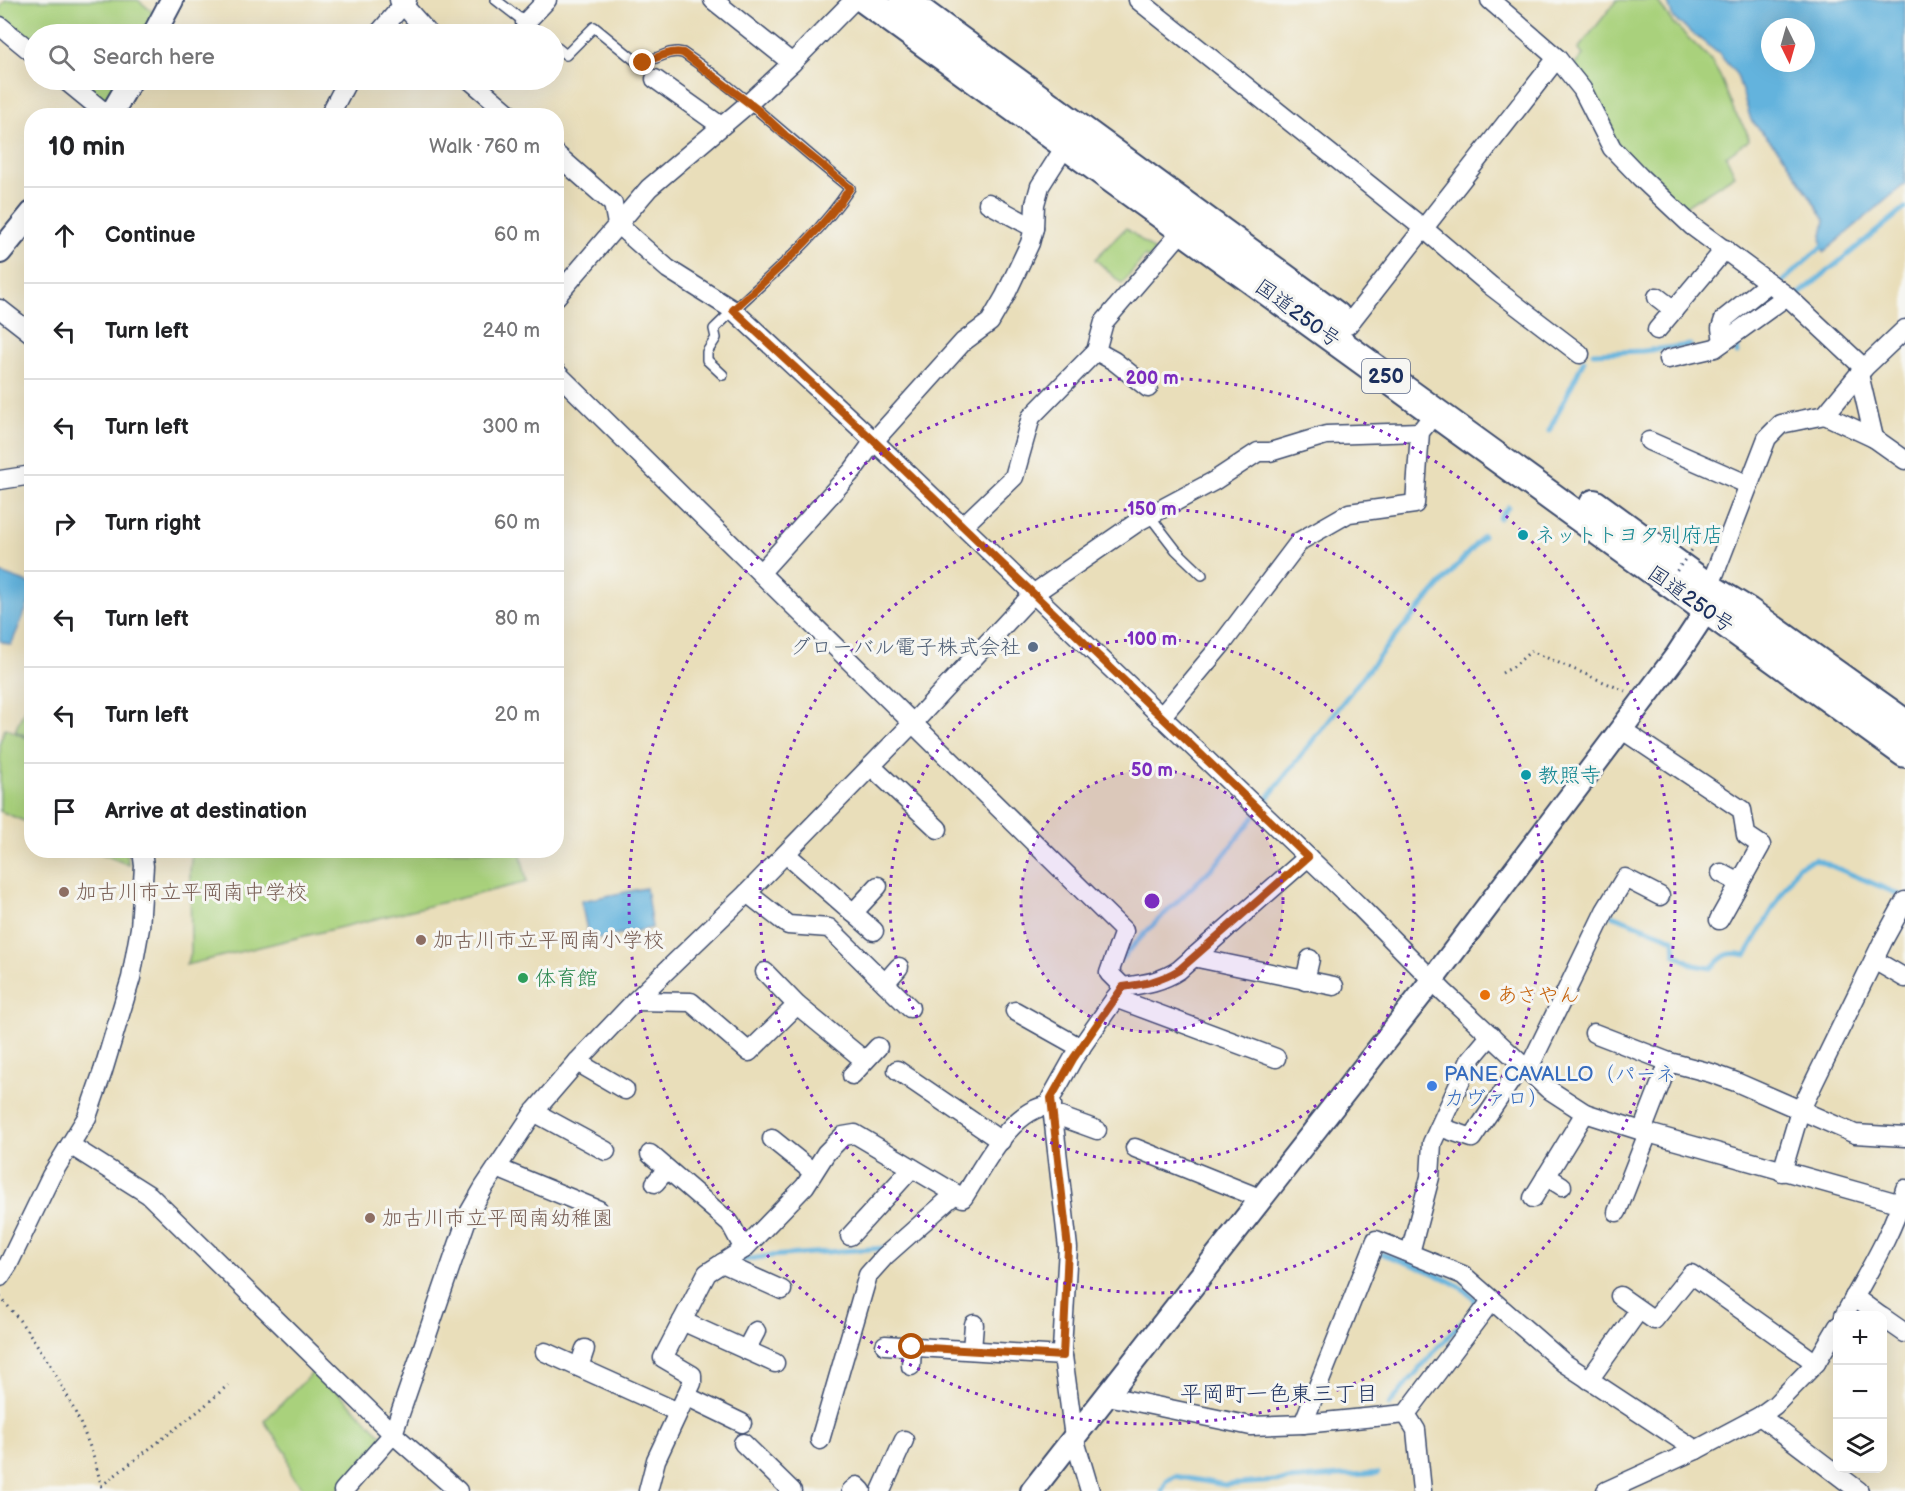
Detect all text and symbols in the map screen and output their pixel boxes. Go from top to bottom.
north arrow [1761,18,1815,72]
search box [24,24,564,90]
icon: search [45,41,78,74]
text: Search here [93,44,215,71]
route end [629,49,655,75]
text: 10 min [48,132,125,163]
text: Walk · 760 m [429,135,540,159]
icon: ahead [48,219,81,252]
text: Continue [105,222,195,249]
text: 60 m [494,223,540,247]
street label: 国道250号 [1250,274,1345,353]
icon: left [48,315,81,348]
text: Turn left [105,318,189,345]
text: 240 m [483,319,540,343]
road number: 250 [1362,359,1410,393]
text: 200 m [1125,368,1179,389]
icon: left [48,411,81,444]
text: Turn left [105,414,189,441]
text: 300 m [482,415,540,439]
text: 150 m [1127,499,1177,520]
icon: right [48,507,81,540]
text: Turn right [105,510,201,537]
text: 60 m [494,511,540,535]
place label: ネットトヨタ別府店 [1535,523,1723,548]
marker: ネットトヨタ別府店 [1516,528,1530,542]
street label: 国道250号 [1643,561,1739,638]
icon: left [48,603,81,636]
text: Turn left [105,606,189,633]
text: 80 m [495,607,540,631]
text: 100 m [1127,629,1177,650]
place label: グローバル電子株式会社 [790,635,1021,660]
marker: グローバル電子株式会社 [1026,640,1040,654]
icon: left [48,699,81,732]
text: Turn left [105,702,189,729]
text: 20 m [495,703,540,727]
text: 50 m [1131,760,1173,781]
place label: 教照寺 [1538,763,1601,788]
marker: 教照寺 [1519,768,1533,782]
icon: arrive [48,795,81,828]
text: Arrive at destination [105,798,307,825]
place label: 加古川市立平岡南中学校 [76,880,307,905]
marker: 加古川市立平岡南中学校 [57,885,71,899]
centre of rings [1142,891,1162,911]
place label: 加古川市立平岡南小学校 [433,928,664,953]
marker: 加古川市立平岡南小学校 [414,933,428,947]
place label: 体育館 [535,966,598,991]
marker: 体育館 [516,971,530,985]
place label: あさやん [1497,983,1580,1008]
marker: あさやん [1478,988,1492,1002]
place label: PANE CAVALLO（パーネ カヴァロ） [1444,1062,1677,1111]
marker: PANE CAVALLO（パーネ カヴァロ） [1425,1079,1439,1093]
place label: 加古川市立平岡南幼稚園 [382,1206,613,1231]
marker: 加古川市立平岡南幼稚園 [363,1211,377,1225]
map controls [1833,1311,1887,1473]
button: + [1833,1311,1887,1365]
route start [898,1333,924,1359]
button: − [1833,1365,1887,1419]
district label: 平岡町一色東三丁目 [1180,1381,1378,1408]
button: layers [1833,1419,1887,1473]

